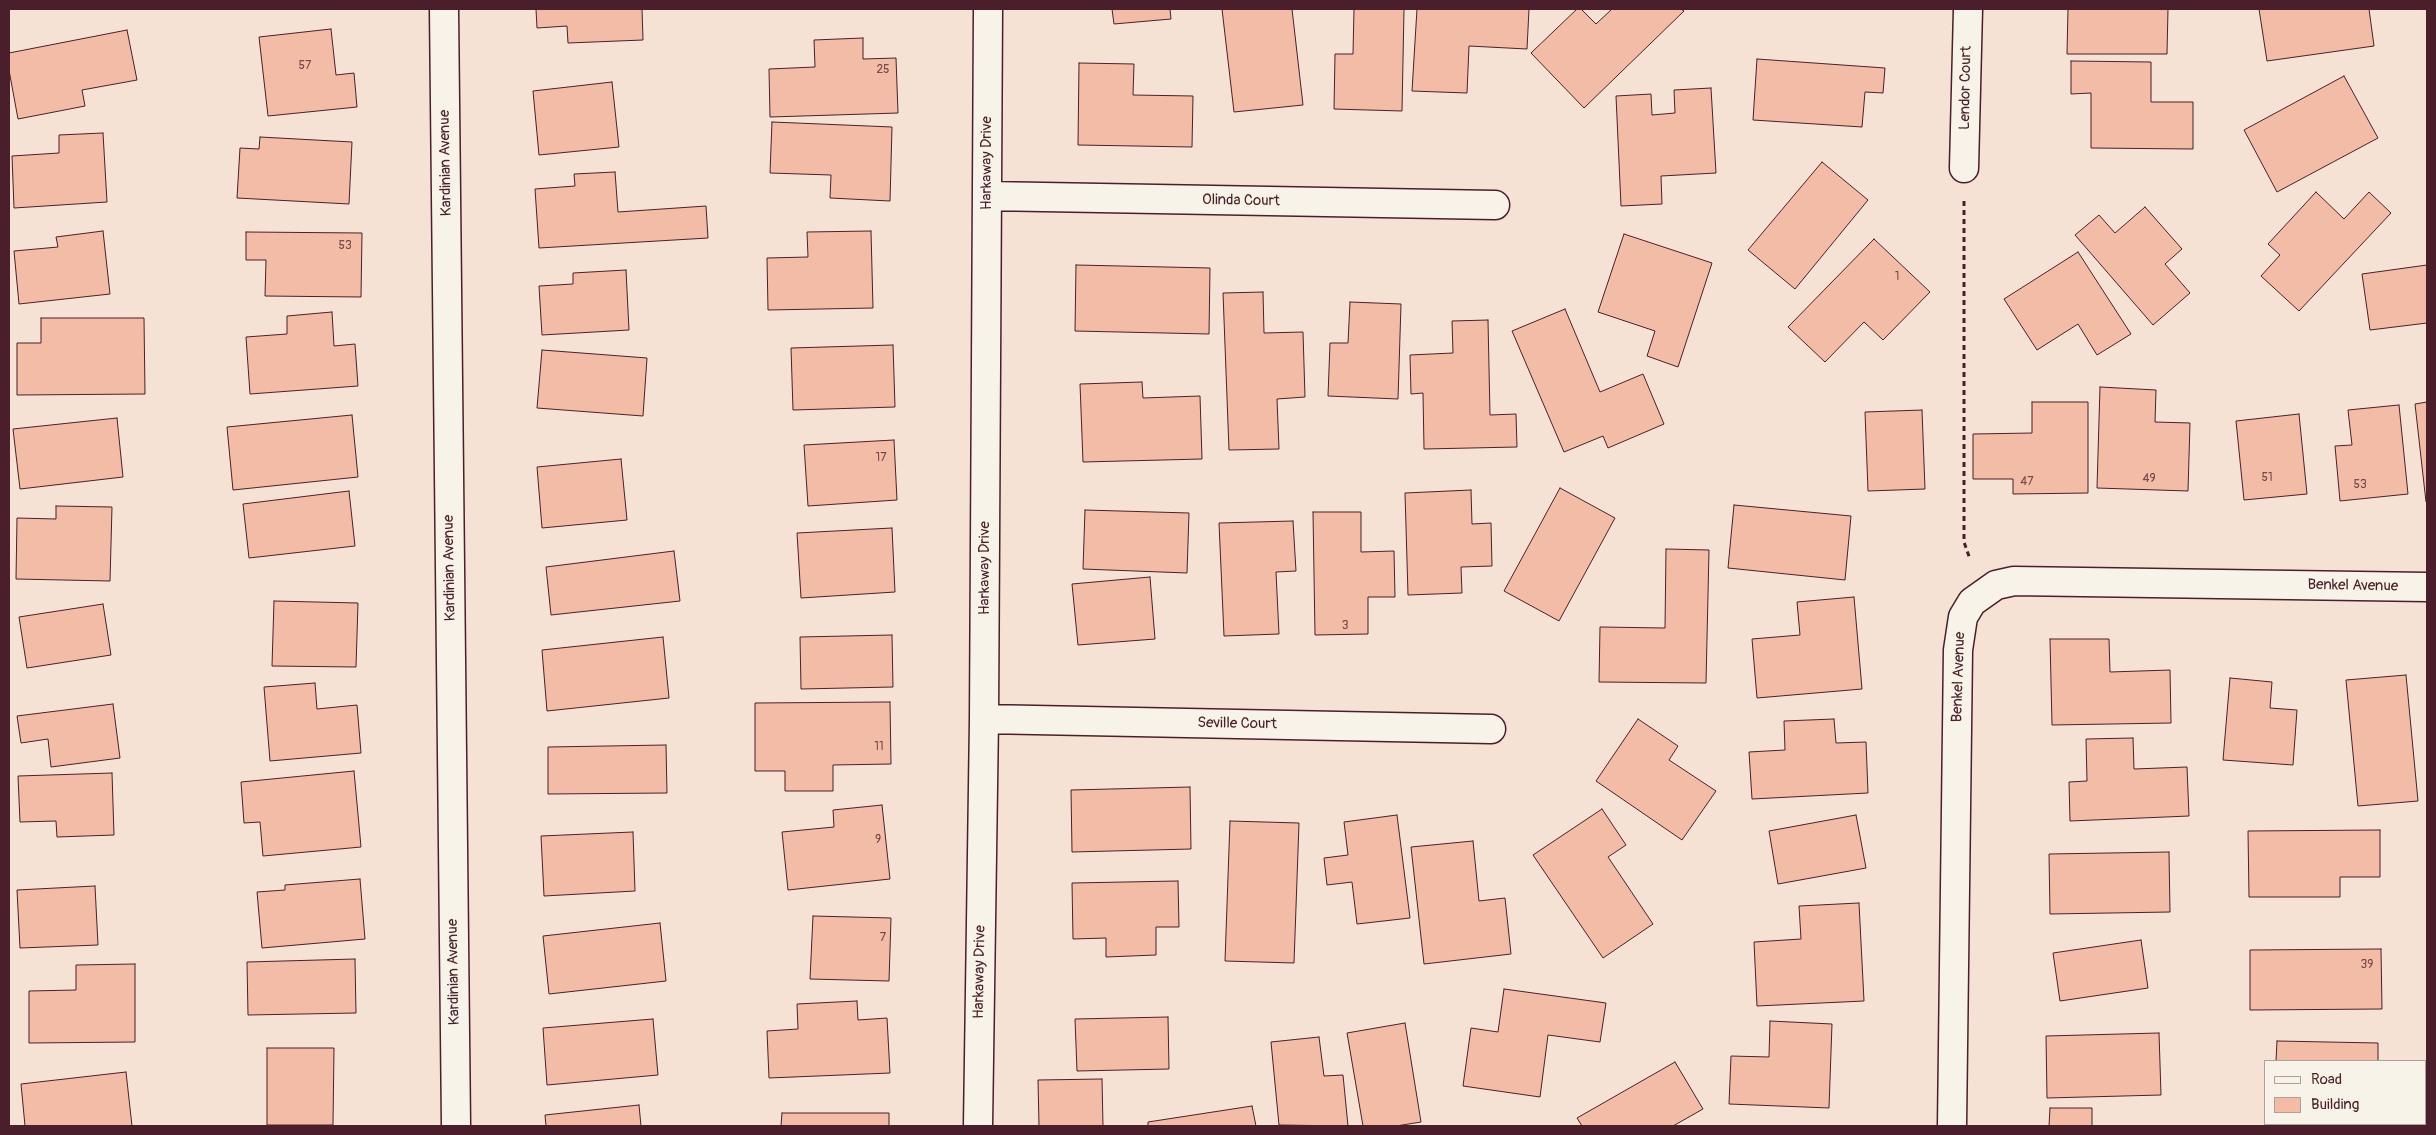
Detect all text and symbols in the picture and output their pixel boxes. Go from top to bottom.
street label: Lendor Court [1956,46,1976,130]
house number: 57 [299,59,311,73]
house number: 25 [876,63,890,77]
street label: Kardinian Avenue [436,110,456,216]
street label: Harkaway Drive [978,116,996,210]
street label: Olinda Court [1202,191,1280,211]
house number: 53 [338,239,352,253]
house number: 1 [1895,270,1899,284]
house number: 17 [875,451,887,465]
house number: 51 [2261,471,2273,485]
house number: 49 [2142,472,2156,486]
house number: 47 [2020,475,2034,489]
house number: 53 [2353,478,2367,492]
street label: Kardinian Avenue [440,515,460,621]
street label: Harkaway Drive [976,521,994,615]
street label: Benkel Avenue [2308,576,2398,596]
house number: 3 [1342,619,1348,633]
street label: Benkel Avenue [1948,631,1970,723]
street label: Seville Court [1197,714,1277,734]
house number: 11 [874,740,884,754]
house number: 9 [875,833,881,847]
street label: Kardinian Avenue [444,919,464,1025]
street label: Harkaway Drive [970,925,990,1019]
house number: 7 [880,931,886,945]
house number: 39 [2361,958,2373,972]
legend [2264,1060,2426,1125]
text: Road [2311,1070,2342,1089]
text: Building [2311,1095,2359,1114]

